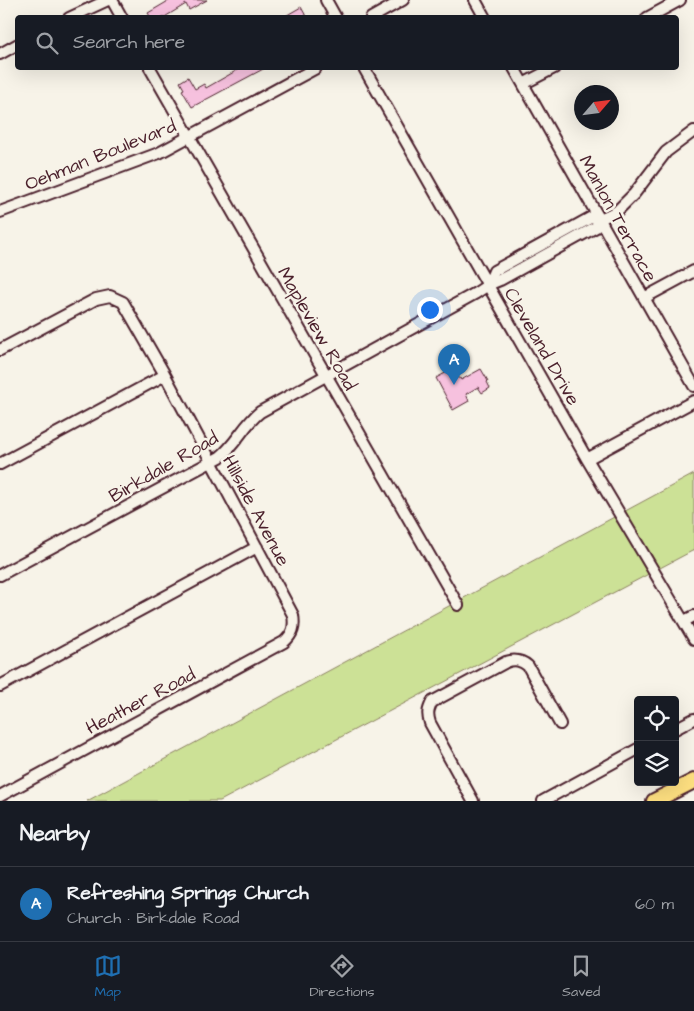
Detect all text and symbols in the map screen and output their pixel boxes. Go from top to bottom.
search box [15,15,679,70]
icon: search [33,29,61,57]
text: Search here [73,29,185,56]
north arrow [574,85,619,130]
street label: Oehman Boulevard [21,113,180,198]
street label: Manlon Terrace [572,151,664,287]
street label: Mapleview Road [270,262,363,396]
street label: Cleveland Drive [497,283,586,411]
your location [417,297,443,323]
pin: A [438,344,470,385]
street label: Birkdale Road [104,425,224,510]
street label: Hillside Avenue [215,450,296,571]
street label: Heather Road [81,661,200,742]
map controls [634,696,679,786]
button: locate [634,696,679,741]
button: layers [634,741,679,786]
text: Nearby [20,819,90,848]
text: Refreshing Springs Church [67,880,309,907]
text: A [31,893,41,915]
text: 60 m [635,893,674,915]
text: Church · Birkdale Road [67,907,239,929]
tab: Map [94,952,122,1002]
tab: Directions [309,952,374,1002]
tab: Saved [562,952,600,1002]

